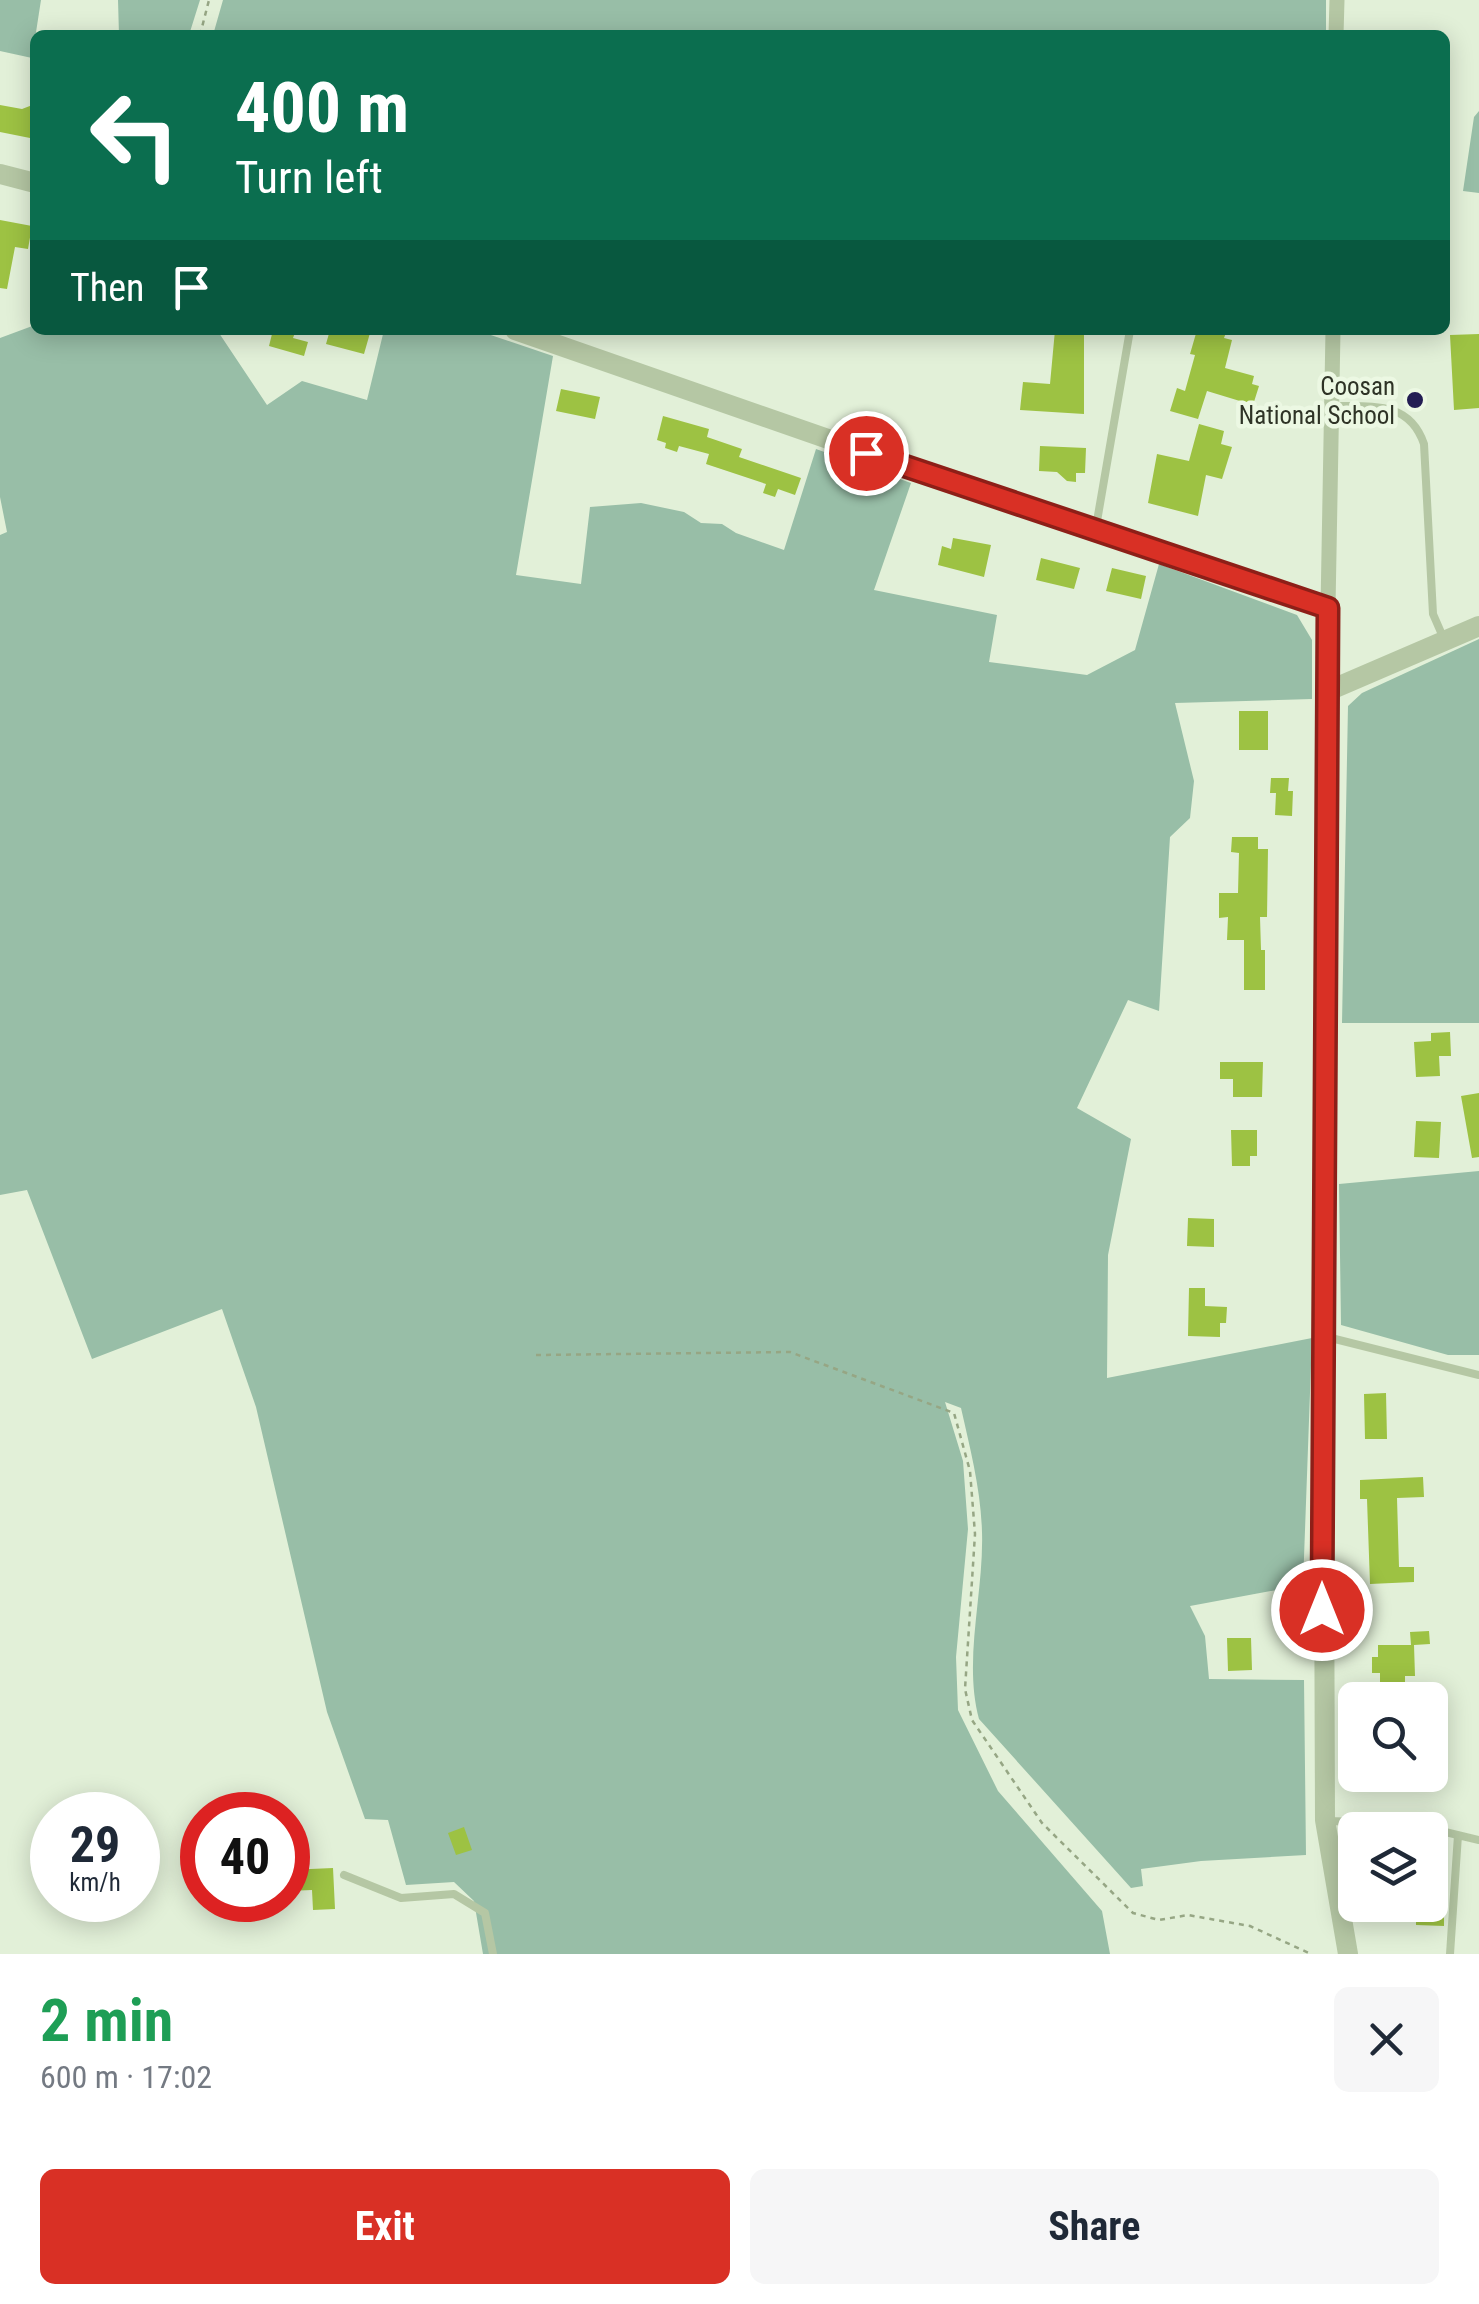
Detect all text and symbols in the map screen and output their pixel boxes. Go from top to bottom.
text: 400 m [235,67,409,149]
icon: left [70,70,200,200]
text: Turn left [235,151,383,204]
icon: arrive [164,260,219,315]
text: Then [70,266,144,310]
place label: Coosan National School [1239,372,1395,430]
marker: Coosan National School [1404,389,1426,411]
pin [824,411,909,496]
icon: arrive [839,426,894,481]
position arrow [1270,1558,1374,1662]
map controls [1338,1682,1448,1922]
button: search [1338,1682,1448,1792]
speed limit sign: 40 [180,1792,310,1922]
button: layers [1338,1812,1448,1922]
text: 29 [70,1816,120,1874]
text: km/h [69,1868,121,1897]
text: 2 min [40,1985,173,2056]
button: close [1334,1987,1439,2092]
text: 600 m · 17:02 [40,2058,212,2096]
button: Exit [40,2169,730,2284]
button: Share [750,2169,1439,2284]

